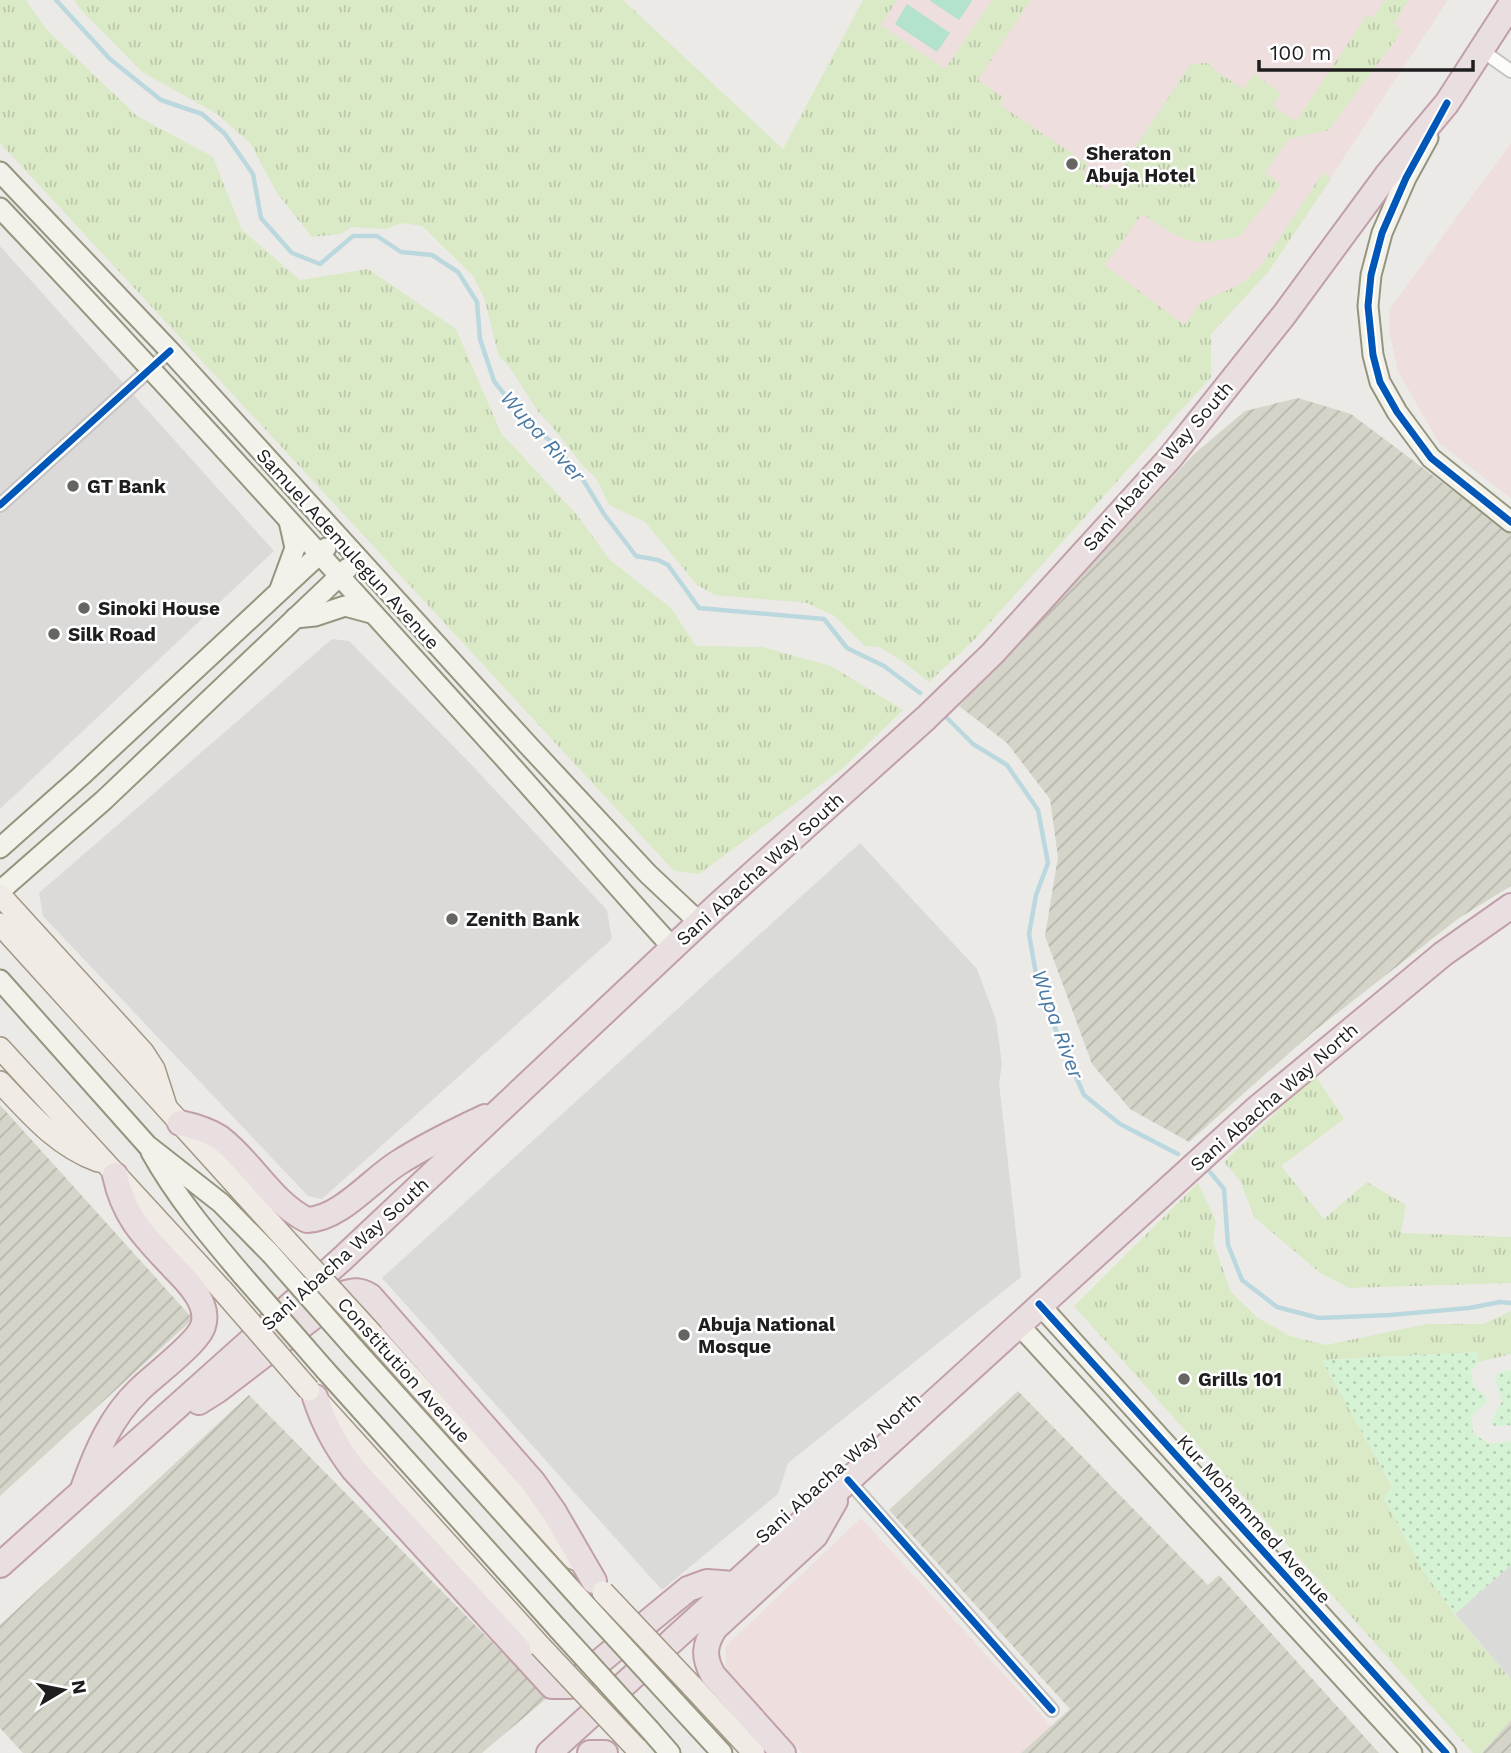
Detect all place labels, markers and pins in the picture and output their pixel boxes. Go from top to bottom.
place label: Sheraton Abuja Hotel [1086,142,1196,187]
marker: Sheraton Abuja Hotel [1064,156,1080,172]
place label: GT Bank [87,475,166,498]
marker: GT Bank [65,478,81,494]
place label: Sinoki House [98,597,220,620]
marker: Sinoki House [76,600,92,616]
place label: Silk Road [68,623,156,646]
marker: Silk Road [46,626,62,642]
place label: Zenith Bank [466,908,580,931]
marker: Zenith Bank [444,911,460,927]
place label: Abuja National Mosque [698,1313,836,1358]
marker: Abuja National Mosque [676,1327,692,1343]
place label: Grills 101 [1198,1368,1282,1391]
marker: Grills 101 [1176,1371,1192,1387]

